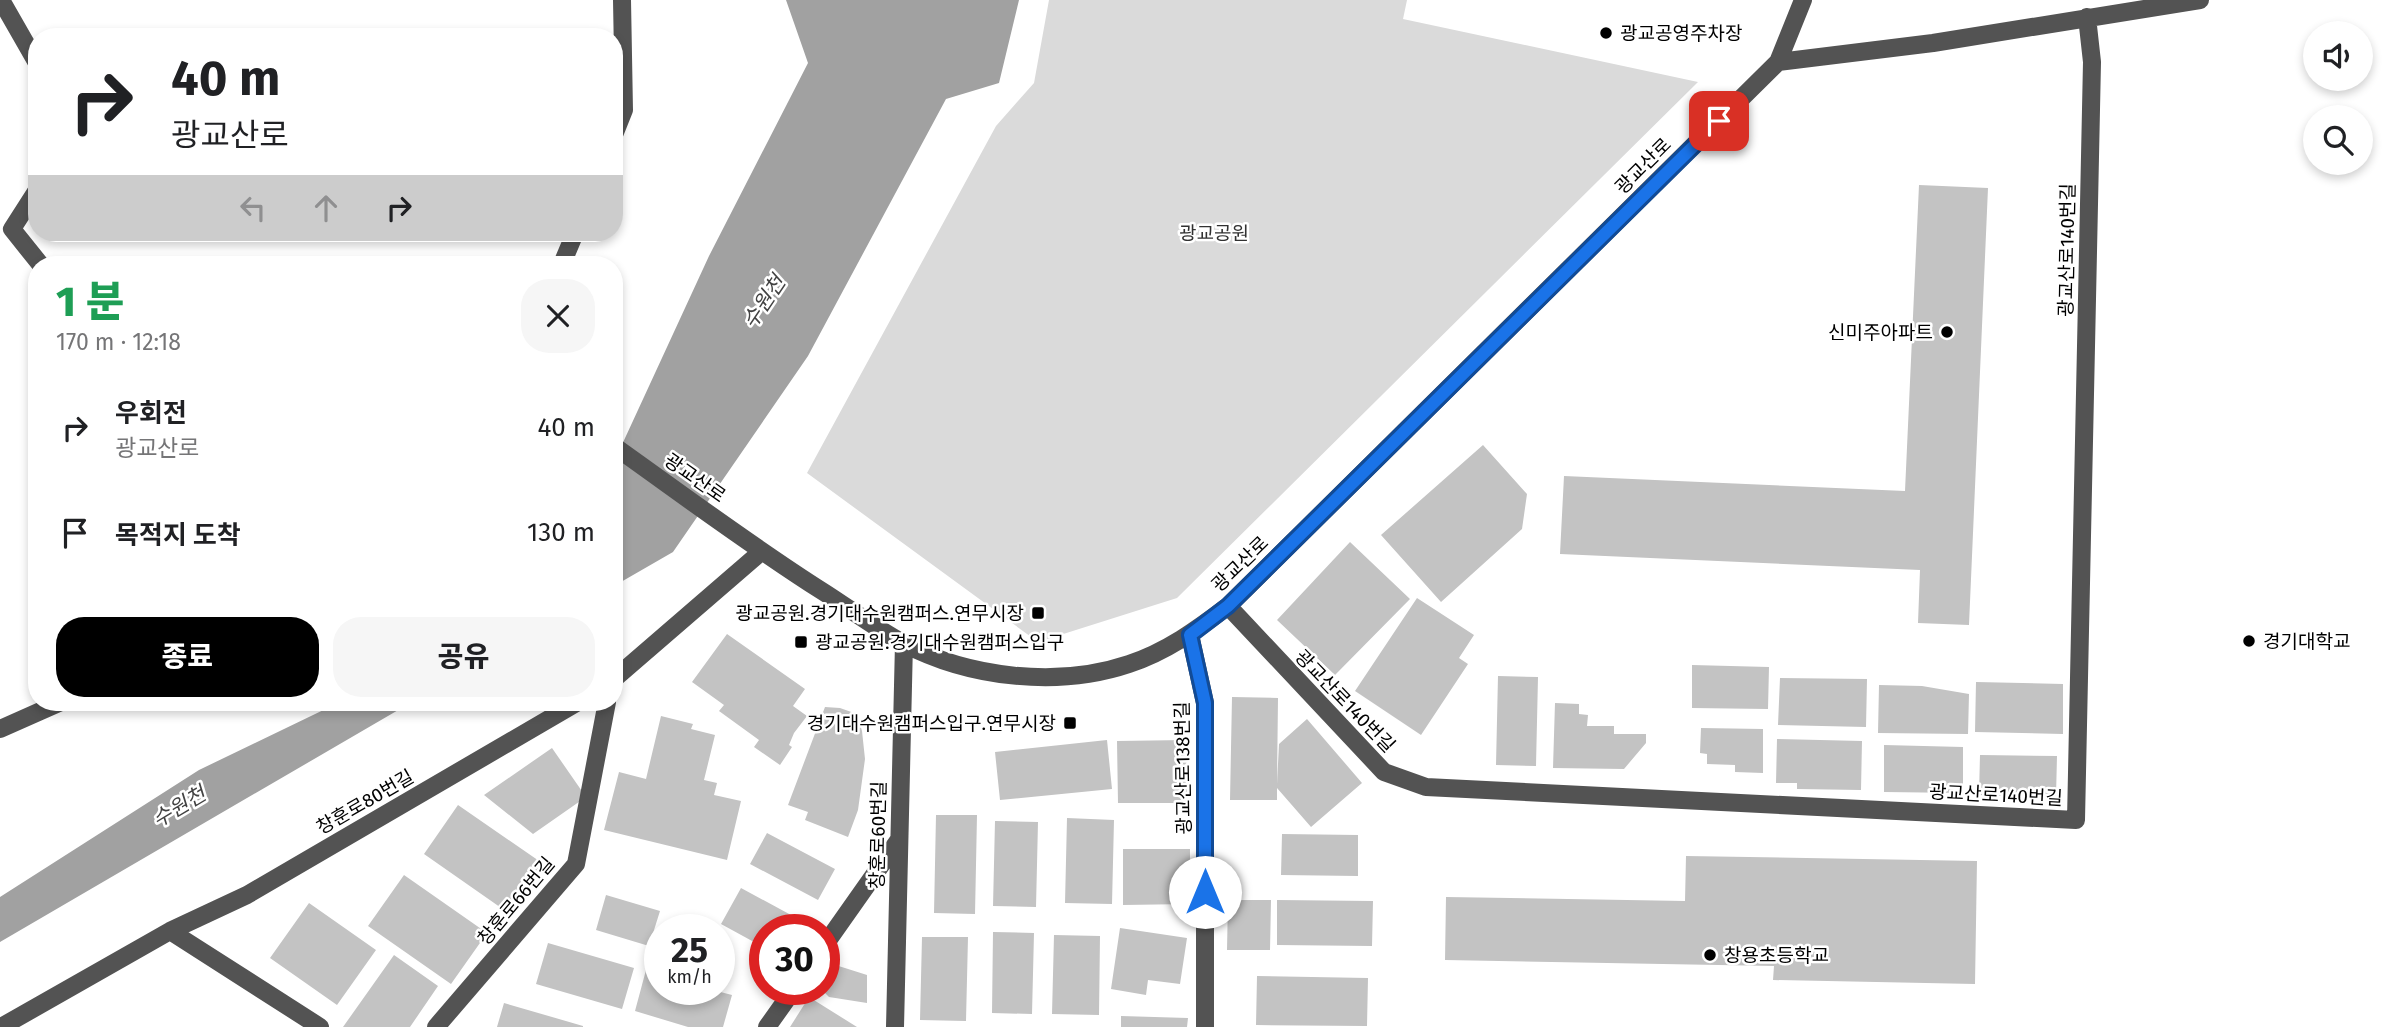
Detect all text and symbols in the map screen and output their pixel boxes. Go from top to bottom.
map controls [2303,21,2373,175]
button: sound [2303,21,2373,91]
place label: 광교공영주차장 [1620,22,1742,45]
marker: 광교공영주차장 [1598,25,1614,41]
text: 40 m [171,49,280,108]
icon: right [56,56,147,147]
pin [1689,91,1749,151]
icon: arrive [1700,102,1738,140]
button: search [2303,105,2373,175]
text: 광교산로 [171,116,289,154]
street label: 광교산로 [1610,133,1676,199]
street label: 광교산로140번길 [2054,183,2080,317]
icon: left [234,189,272,227]
icon: ahead [307,189,345,227]
icon: right [380,189,418,227]
park label: 광교공원 [1179,222,1249,245]
water label: 수원천 [737,268,792,333]
text: 1 분 [56,277,124,327]
button: close [521,279,595,353]
place label: 신미주아파트 [1828,321,1933,344]
marker: 신미주아파트 [1939,324,1955,340]
text: 170 m · 12:18 [56,328,181,356]
text: 우회전 [115,398,187,429]
icon: right [56,409,94,447]
text: 40 m [537,412,595,443]
text: 광교산로 [115,434,200,462]
street label: 광교산로 [660,449,730,507]
icon: arrive [56,514,94,552]
text: 130 m [527,517,595,548]
text: 목적지 도착 [115,520,241,551]
street label: 광교산로 [1207,531,1273,597]
place label: 광교공원.경기대수원캠퍼스.연무시장 [735,602,1024,625]
marker: 광교공원.경기대수원캠퍼스.연무시장 [1030,605,1046,621]
button: 종료 [56,617,319,697]
button: 공유 [333,617,595,697]
place label: 경기대학교 [2263,630,2350,653]
place label: 광교공원.경기대수원캠퍼스입구 [815,631,1064,654]
marker: 경기대학교 [2241,633,2257,649]
marker: 광교공원.경기대수원캠퍼스입구 [793,634,809,650]
street label: 광교산로140번길 [1290,645,1400,757]
street label: 광교산로138번길 [1170,701,1196,835]
place label: 경기대수원캠퍼스입구.연무시장 [807,712,1056,735]
marker: 경기대수원캠퍼스입구.연무시장 [1062,715,1078,731]
street label: 창훈로80번길 [312,765,418,839]
water label: 수원천 [147,780,213,833]
street label: 광교산로140번길 [1929,780,2063,810]
street label: 창훈로60번길 [866,781,890,889]
street label: 창훈로66번길 [473,852,559,950]
position arrow [1168,855,1242,929]
speed limit sign: 30 [749,914,840,1005]
text: 25 [671,929,708,971]
place label: 창용초등학교 [1724,944,1829,967]
marker: 창용초등학교 [1702,947,1718,963]
text: km/h [667,966,712,988]

